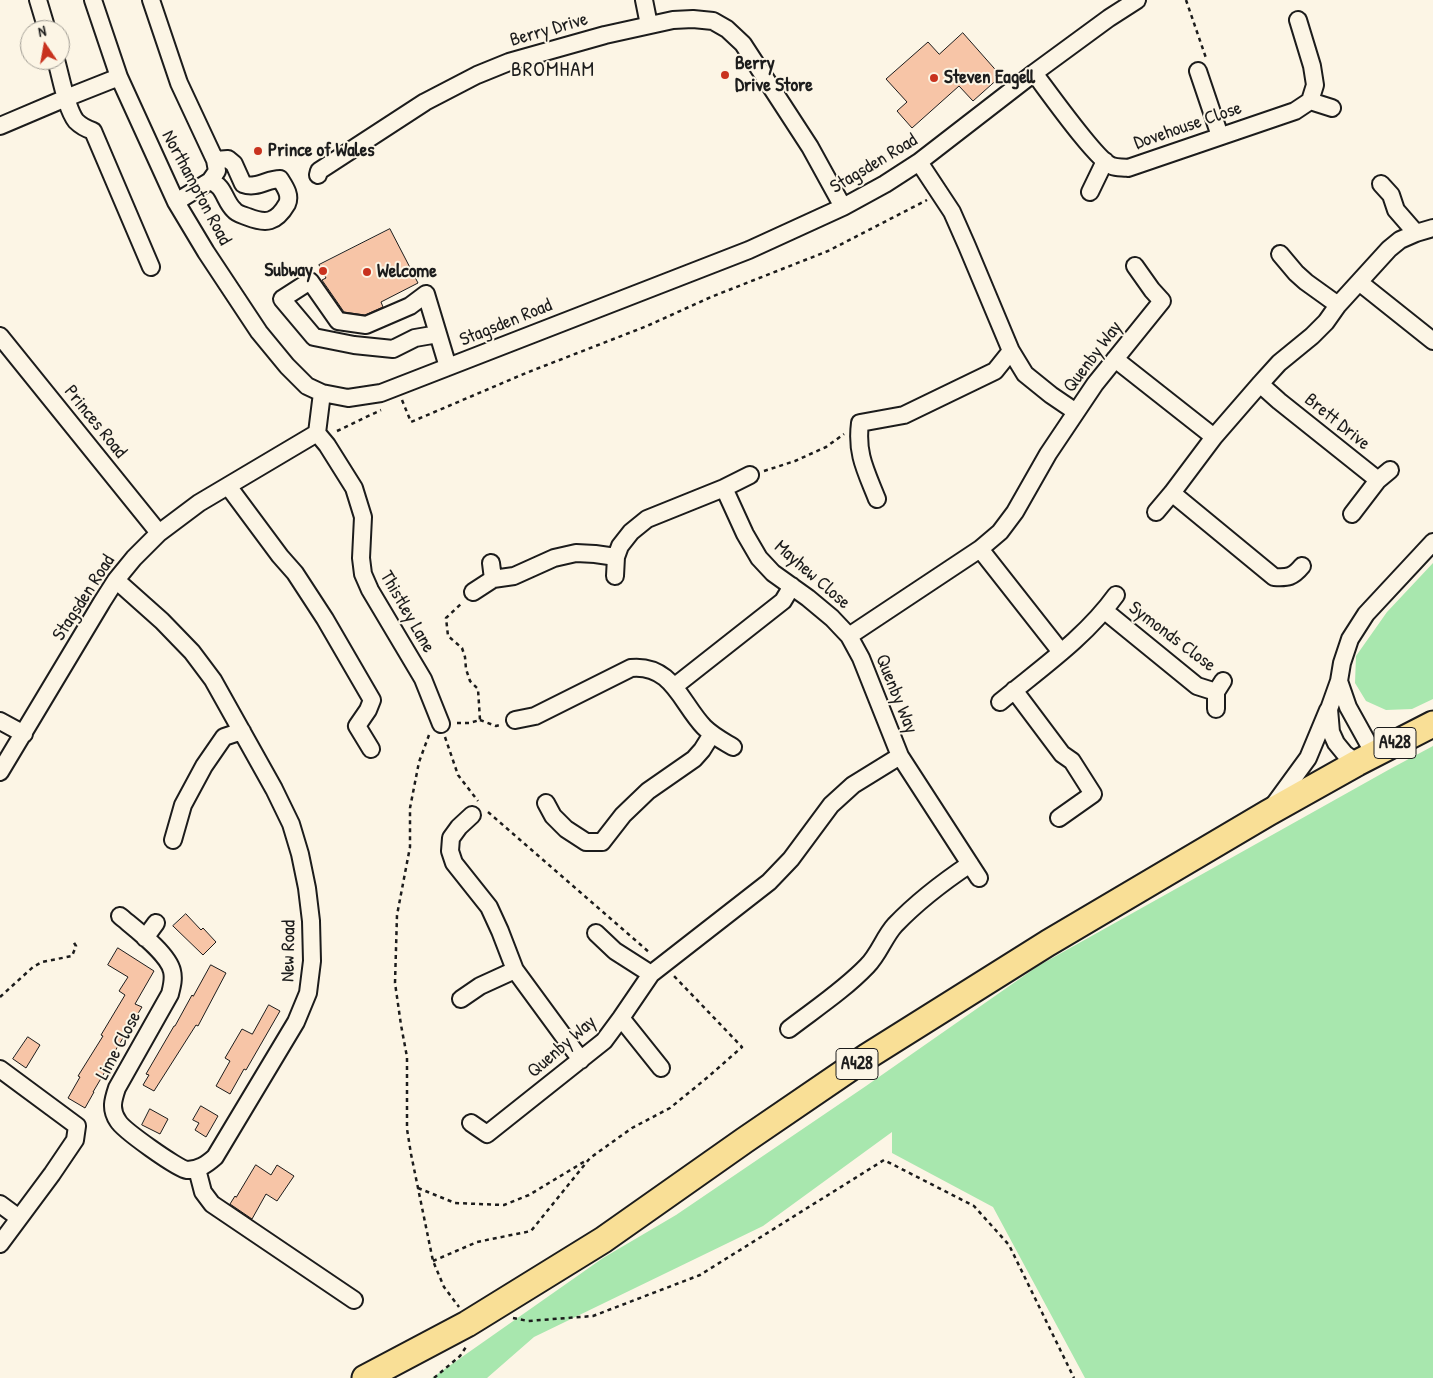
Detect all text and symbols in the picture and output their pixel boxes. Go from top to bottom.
street label: Berry Drive [507,8,591,52]
north arrow [20,20,70,70]
text: N [36,21,48,41]
place label: Berry Drive Store [735,53,813,97]
district label: BROMHAM [510,57,596,83]
place label: Steven Eagell [944,67,1035,89]
marker: Berry Drive Store [719,69,731,81]
marker: Steven Eagell [928,72,940,84]
street label: Dovehouse Close [1131,97,1245,155]
street label: Northampton Road [156,127,236,249]
street label: Stagsden Road [826,129,922,199]
place label: Prince of Wales [268,140,375,162]
marker: Prince of Wales [252,145,264,157]
place label: Subway [265,260,313,282]
place label: Welcome [377,261,437,283]
marker: Subway [317,265,329,277]
marker: Welcome [361,266,373,278]
street label: Stagsden Road [457,294,555,352]
street label: Quenby Way [1059,317,1127,397]
street label: Princes Road [59,381,131,463]
street label: Brett Drive [1300,389,1374,455]
street label: Mayhew Close [769,536,855,614]
street label: Stagsden Road [48,551,120,645]
street label: Thistley Lane [374,567,440,657]
street label: Symonds Close [1124,597,1220,677]
street label: Quenby Way [870,651,922,737]
road number: A428 [1374,728,1416,758]
street label: New Road [277,920,301,982]
street label: Lime Close [92,1008,146,1084]
street label: Quenby Way [523,1011,601,1083]
road number: A428 [836,1048,878,1080]

